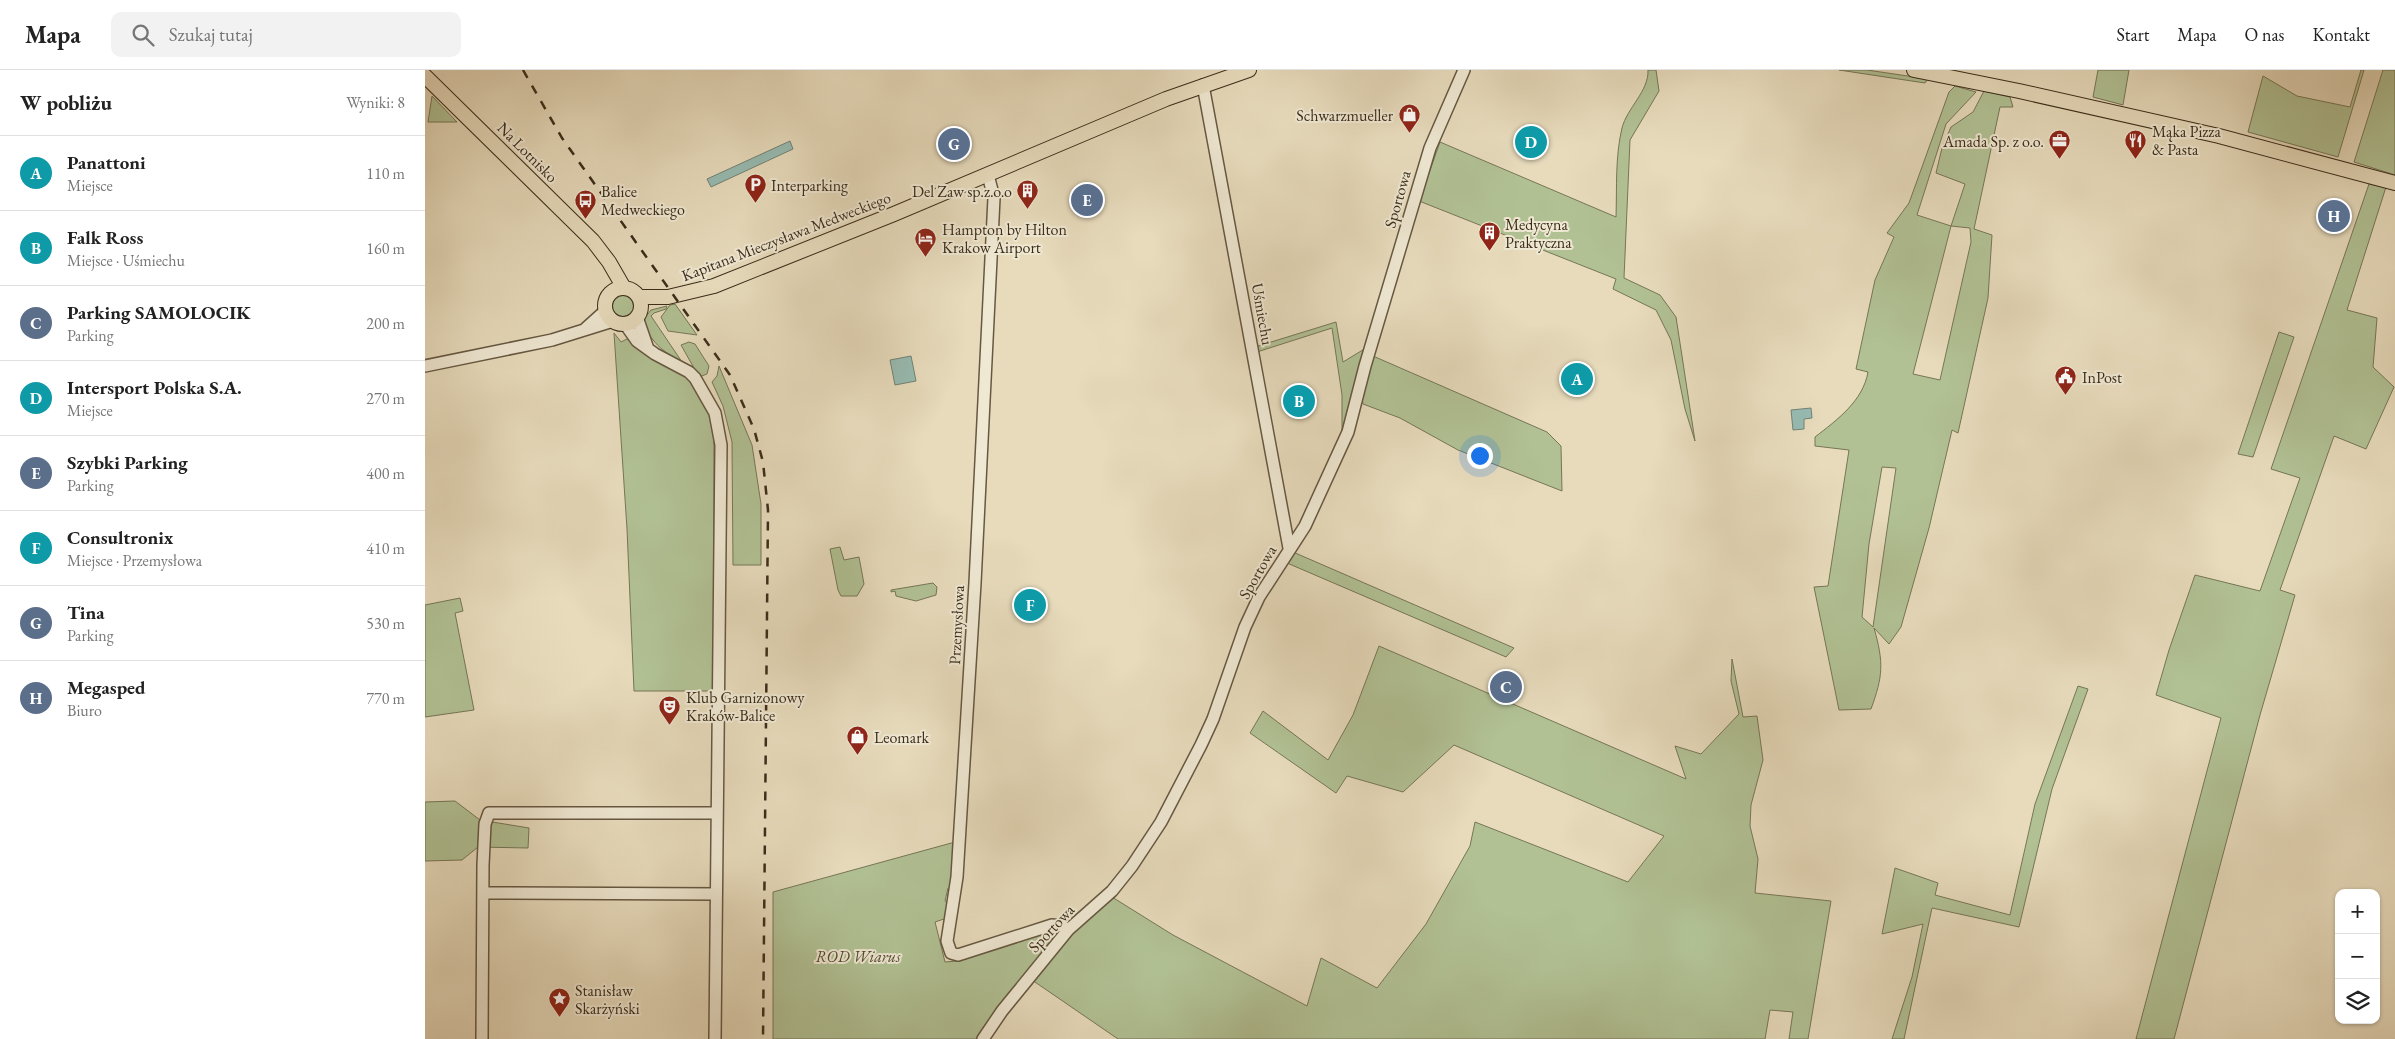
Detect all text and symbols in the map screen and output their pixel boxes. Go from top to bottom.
search box [111,12,461,57]
text: Mapa [25,19,81,50]
icon: search [129,21,157,49]
text: Szukaj tutaj [169,22,253,47]
text: Start [2116,23,2149,46]
text: Mapa [2177,23,2217,46]
text: O nas [2245,23,2284,46]
text: Kontakt [2312,23,2370,46]
text: W pobliżu [20,89,112,116]
text: Wyniki: 8 [346,92,405,113]
shop icon: Schwarzmueller [1397,103,1421,134]
place label: Schwarzmueller [1296,105,1394,126]
street label: Na Lotnisko [493,118,563,187]
place label: Mąka Pizza & Pasta [2152,121,2221,160]
pin: D [1515,123,1547,161]
pin: G [938,125,970,163]
restaurant icon: Mąka Pizza & Pasta [2124,128,2148,159]
office icon: Amada Sp. z o.o. [2048,129,2072,160]
place label: Amada Sp. z o.o. [1942,131,2044,152]
text: Panattoni [67,150,146,175]
text: A [30,163,42,184]
text: 110 m [366,163,405,184]
street label: Sportowa [1379,167,1416,230]
parking icon: Interparking [743,173,767,204]
text: Miejsce [67,175,113,196]
place label: Interparking [771,175,849,196]
building icon: Del Zaw sp.z.o.o [1016,179,1040,210]
place label: Balice Medweckiego [601,181,685,220]
place label: Del Zaw sp.z.o.o [912,181,1012,202]
pin: E [1071,181,1103,219]
street label: Kapitana Mieczysława Medweckiego [679,187,894,286]
bus stop icon: Balice Medweckiego [573,188,597,219]
pin: H [2318,197,2350,235]
place label: Medycyna Praktyczna [1505,214,1572,253]
place label: Hampton by Hilton Krakow Airport [942,219,1067,258]
building icon: Medycyna Praktyczna [1477,221,1501,252]
text: Falk Ross [67,225,143,250]
hotel icon: Hampton by Hilton Krakow Airport [914,226,938,257]
text: B [31,238,41,259]
text: 160 m [366,238,405,259]
text: Miejsce · Uśmiechu [67,250,185,271]
street label: Uśmiechu [1247,281,1278,347]
text: Parking SAMOLOCIK [67,300,251,325]
text: C [30,313,42,334]
text: 200 m [366,313,405,334]
text: Parking [67,325,114,346]
pin: A [1561,360,1593,398]
public building icon: InPost [2054,365,2078,396]
place label: InPost [2082,367,2122,388]
text: Intersport Polska S.A. [67,375,242,400]
pin: B [1283,382,1315,420]
text: D [30,388,42,409]
text: 270 m [366,388,405,409]
text: Miejsce [67,400,113,421]
your location [1467,443,1493,469]
text: Szybki Parking [67,450,188,475]
text: E [31,463,41,484]
text: 400 m [366,463,405,484]
text: Parking [67,475,114,496]
text: Consultronix [67,525,173,550]
text: F [32,538,40,559]
text: 410 m [366,538,405,559]
street label: Sportowa [1234,541,1282,603]
text: Miejsce · Przemysłowa [67,550,202,571]
street label: Przemysłowa [944,584,969,665]
pin: F [1014,586,1046,624]
text: Tina [67,600,105,625]
text: G [30,613,42,634]
text: 530 m [366,613,405,634]
text: Parking [67,625,114,646]
pin: C [1490,668,1522,706]
text: Megasped [67,675,146,700]
place label: Klub Garnizonowy Kraków-Balice [686,687,805,726]
text: H [30,688,42,709]
text: 770 m [366,688,405,709]
theatre icon: Klub Garnizonowy Kraków-Balice [658,694,682,725]
text: Biuro [67,700,102,721]
shop icon: Leomark [846,725,870,756]
place label: Leomark [874,727,930,748]
map controls [2335,889,2380,1024]
button: + [2335,889,2380,934]
street label: Sportowa [1024,899,1080,957]
button: − [2335,934,2380,979]
park label: ROD Wiarus [816,946,901,967]
button: layers [2335,979,2380,1024]
place label: Stanisław Skarżyński [575,980,640,1019]
place icon: Stanisław Skarżyński [547,987,571,1018]

